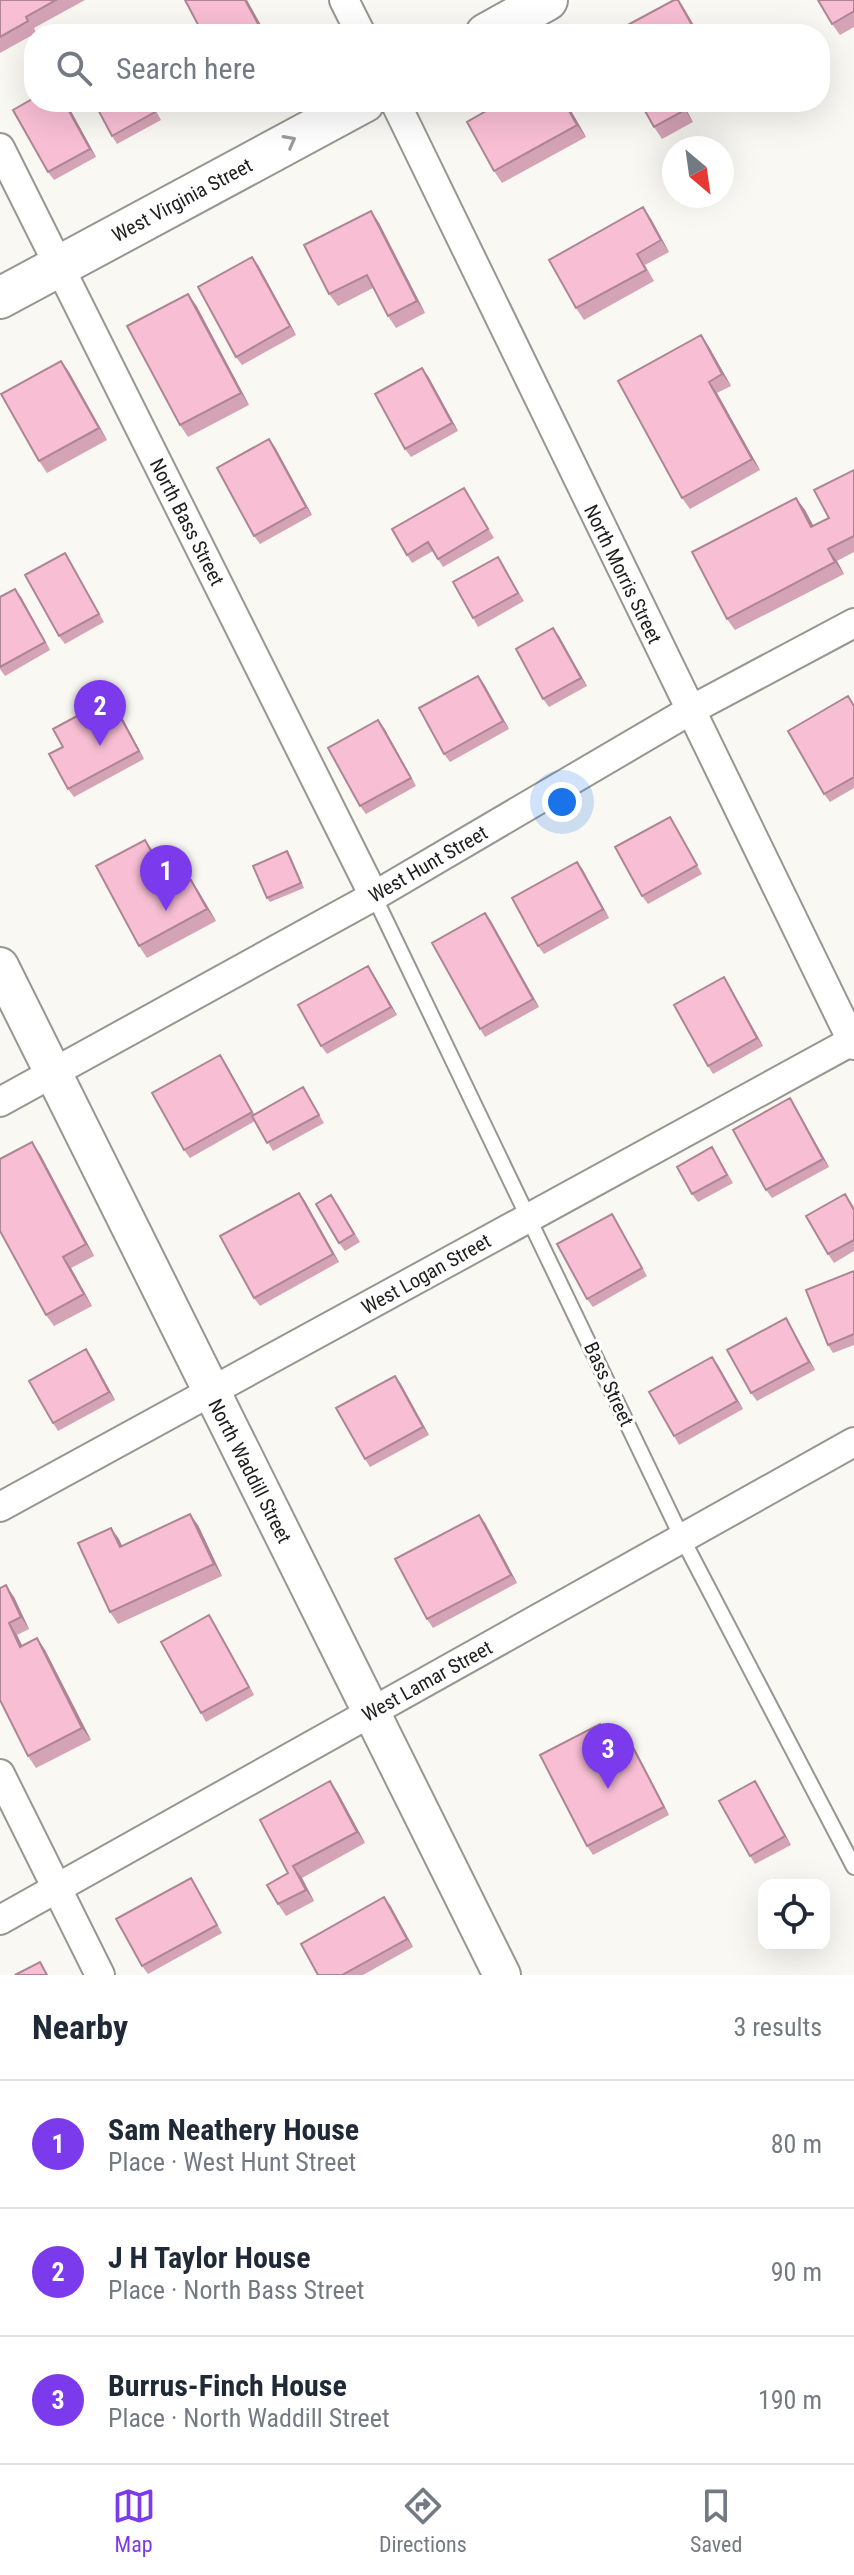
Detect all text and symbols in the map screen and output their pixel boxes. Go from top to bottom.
search box [24,24,830,112]
icon: search [52,46,96,90]
text: Search here [116,51,256,86]
one-way arrow [282,136,297,151]
north arrow [662,136,734,208]
street label: West Virginia Street [108,153,256,247]
street label: North Bass Street [145,454,229,590]
street label: North Morris Street [579,501,667,647]
pin: 2 [74,680,126,746]
your location [542,782,582,822]
street label: West Hunt Street [364,820,492,908]
pin: 1 [140,845,192,911]
street label: West Logan Street [357,1229,495,1319]
street label: Bass Street [579,1338,639,1430]
street label: North Waddill Street [203,1395,297,1547]
street label: West Lamar Street [358,1635,496,1727]
pin: 3 [582,1723,634,1789]
map controls [758,1879,830,1951]
button: locate [758,1879,830,1951]
text: Nearby [32,2007,128,2047]
text: 3 results [733,2012,822,2042]
text: Sam Neathery House [108,2112,359,2147]
text: 1 [51,2129,65,2159]
text: 80 m [771,2129,822,2159]
text: Place · West Hunt Street [108,2147,356,2177]
text: J H Taylor House [108,2240,311,2275]
text: 2 [51,2257,65,2287]
text: 90 m [771,2257,822,2287]
text: Place · North Bass Street [108,2275,364,2305]
text: Burrus-Finch House [108,2368,347,2403]
text: 3 [51,2385,65,2415]
text: 190 m [758,2385,822,2415]
text: Place · North Waddill Street [108,2403,390,2433]
tab: Map [112,2484,156,2557]
tab: Directions [379,2484,467,2557]
tab: Saved [690,2484,742,2557]

